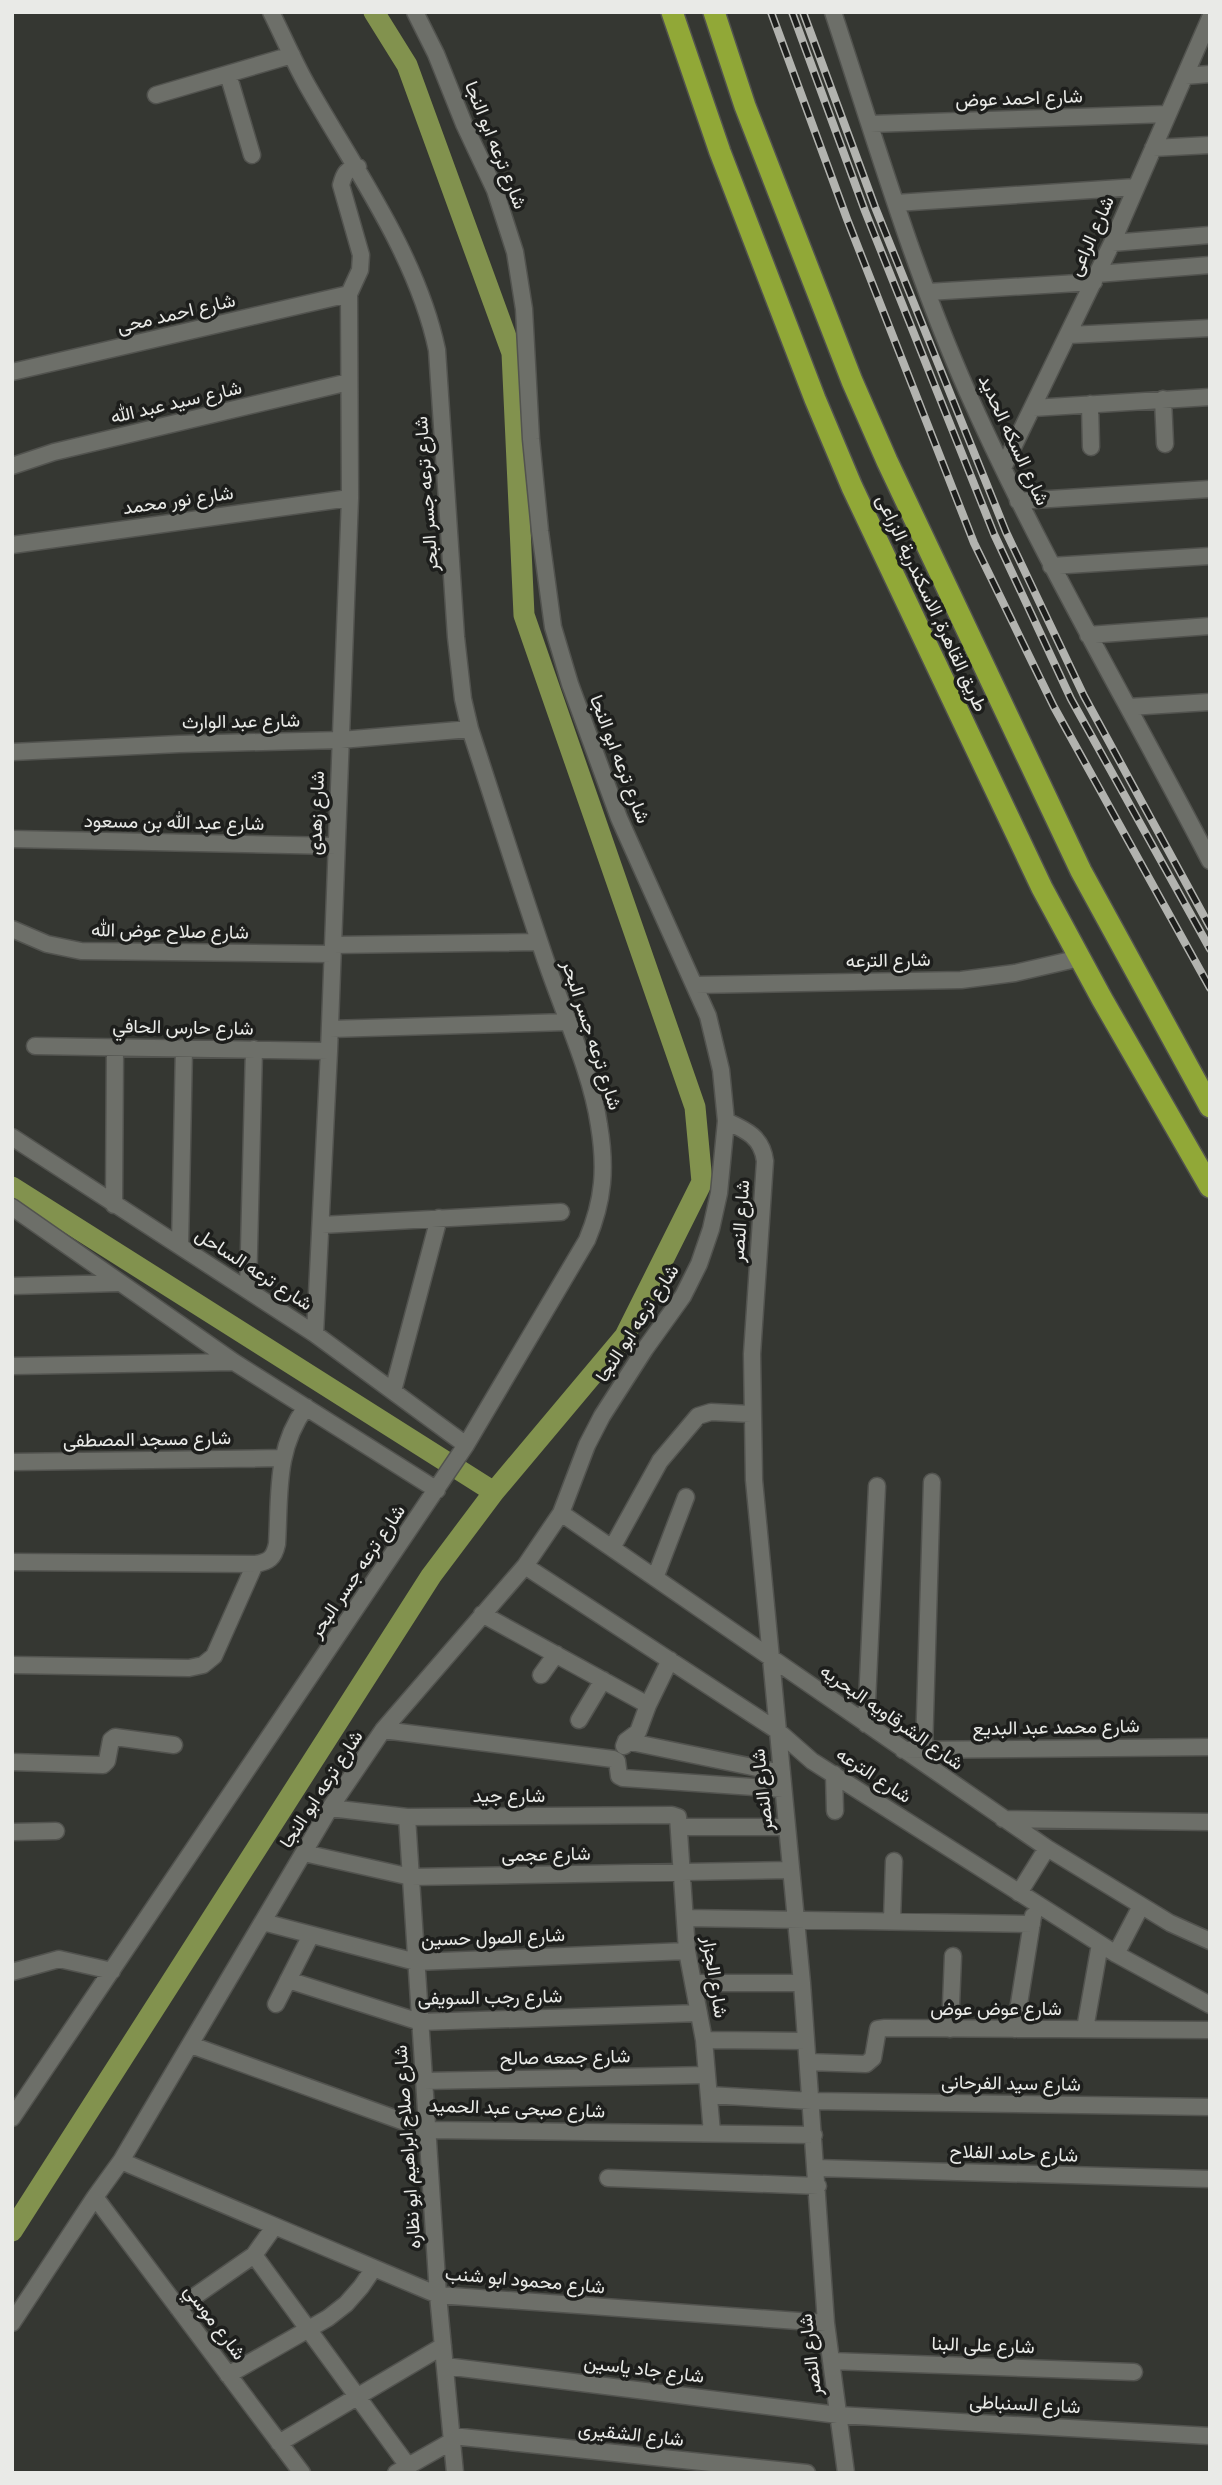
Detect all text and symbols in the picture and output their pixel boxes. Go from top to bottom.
street label: شارع ترعه ابو النجا [459,78,532,213]
street label: شارع احمد عوض [955,84,1083,113]
street label: شارع الراعى [1063,192,1120,280]
street label: شارع احمد محى [115,288,238,339]
street label: شارع السكه الحديد [973,371,1054,509]
street label: شارع سيد عبد الله [108,376,244,429]
street label: شارع ترعه جسر البحر [409,415,444,574]
street label: شارع نور محمد [121,481,235,520]
street label: طريق القاهرة, الاسكندرية الزراعى [871,491,993,715]
street label: شارع ترعه ابو النجا [584,692,655,827]
street label: شارع عبد الوارث [182,708,300,735]
street label: شارع زهدى [303,770,330,856]
street label: شارع عبد الله بن مسعود [84,809,264,836]
street label: شارع صلاح عوض الله [91,918,249,945]
street label: شارع الترعه [845,948,931,973]
street label: شارع ترعه جسر البحر [556,956,627,1113]
street label: شارع حارس الحافي [112,1014,254,1044]
street label: شارع النصر [726,1179,755,1264]
street label: شارع ترعه الساحل [191,1223,317,1316]
street label: شارع ترعه ابو النجا [590,1260,684,1387]
street label: شارع مسجد المصطفى [63,1426,231,1453]
street label: شارع ترعه جسر البحر [303,1500,411,1643]
street label: شارع الشرقاويه البحريه [815,1659,968,1776]
street label: شارع محمد عبد البديع [972,1714,1140,1742]
street label: شارع ترعه ابو النجا [274,1726,368,1853]
street label: شارع الترعه [832,1742,916,1809]
street label: شارع النصر [746,1748,779,1833]
street label: شارع جيد [473,1784,545,1808]
street label: شارع عجمى [501,1842,591,1867]
street label: شارع الصول حسين [421,1923,565,1952]
street label: شارع الجزار [696,1933,733,2020]
street label: شارع رجب السويفى [417,1984,563,2011]
street label: شارع عوض عوض [930,1997,1062,2021]
street label: شارع صلاح ابراهيم ابو نظاره [388,2044,427,2250]
street label: شارع جمعه صالح [499,2044,631,2072]
street label: شارع سيد الفرحانى [941,2070,1081,2097]
street label: شارع صبحى عبد الحميد [428,2093,606,2124]
street label: شارع حامد الفلاح [949,2139,1079,2168]
street label: شارع محمود ابو شنب [444,2262,606,2299]
street label: شارع موسي [176,2280,251,2367]
street label: شارع النصر [794,2312,828,2398]
street label: شارع على البنا [931,2332,1035,2359]
street label: شارع جاد ياسين [582,2350,705,2389]
street label: شارع السنباطى [969,2390,1081,2419]
street label: شارع الشقيرى [577,2417,685,2452]

